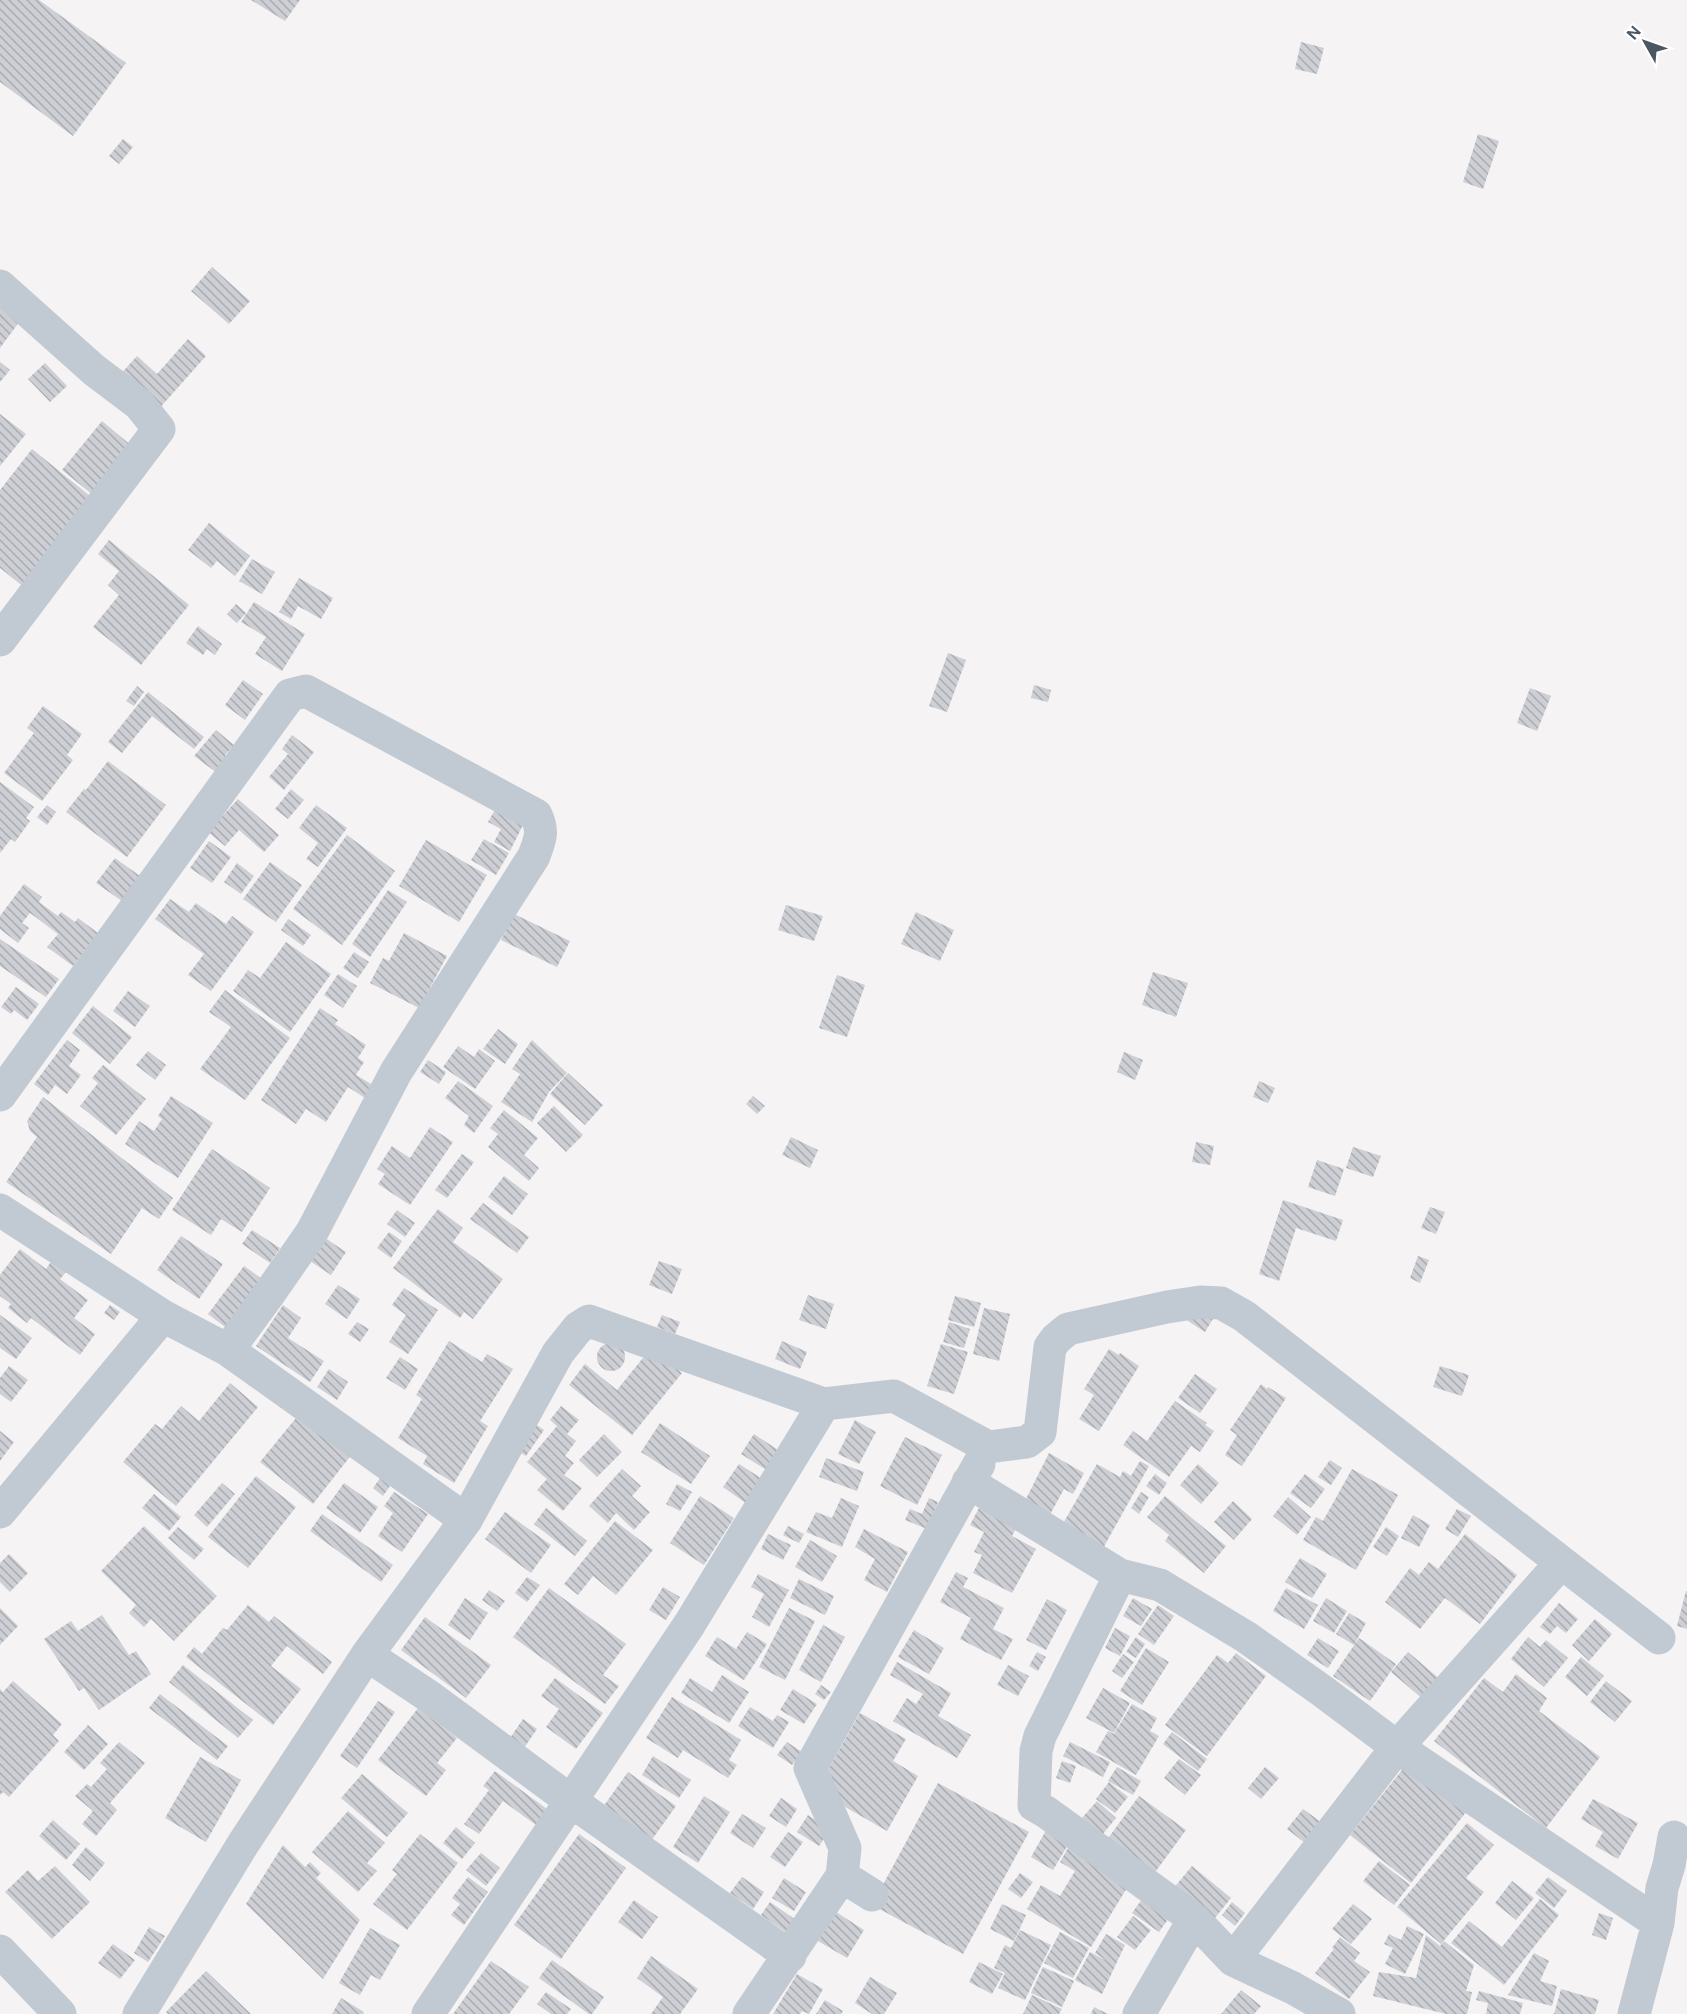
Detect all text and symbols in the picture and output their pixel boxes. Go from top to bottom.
north arrow [1615,12,1675,72]
text: N [1622,21,1646,44]

